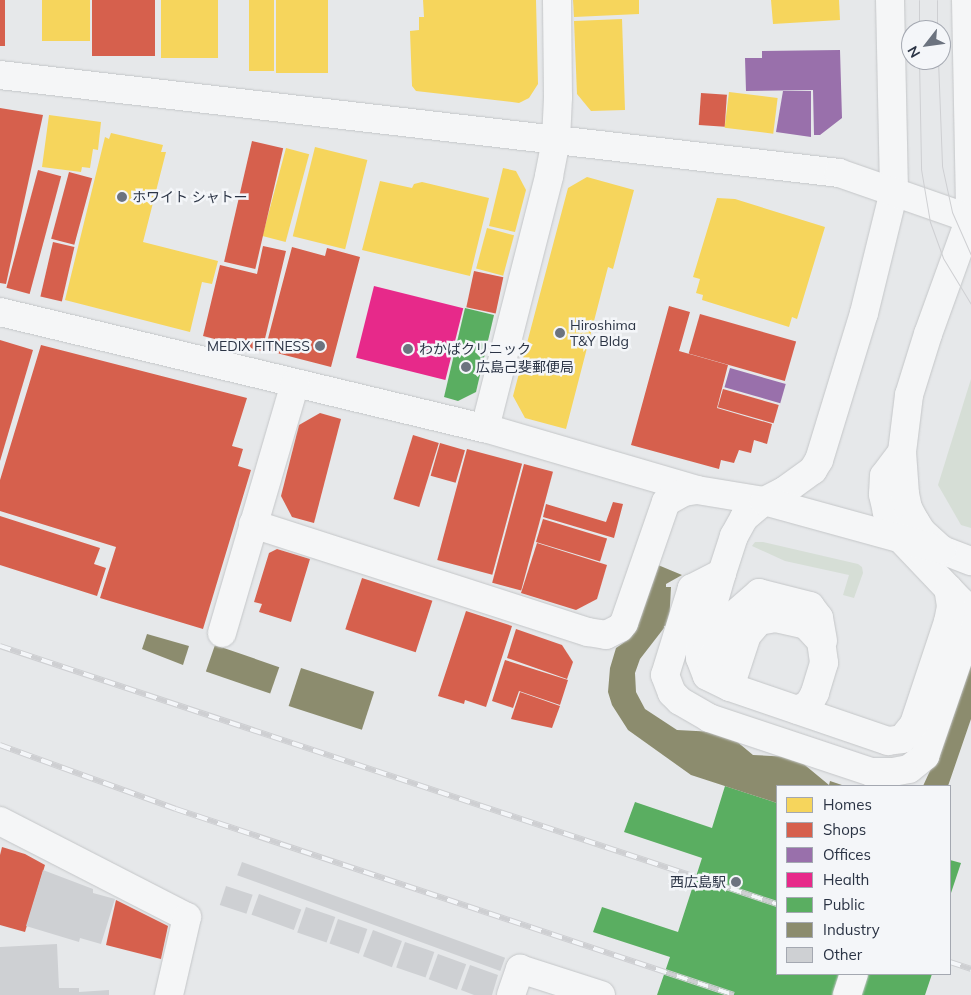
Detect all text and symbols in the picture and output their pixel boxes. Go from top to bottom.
north arrow [901,20,951,70]
text: N [903,43,924,61]
place label: ホワイト シャトー [132,189,248,205]
marker: ホワイト シャトー [116,191,128,203]
place label: Hiroshima T&Y Bldg [570,317,636,350]
marker: Hiroshima T&Y Bldg [554,327,566,339]
place label: MEDIX FITNESS [207,338,310,354]
marker: MEDIX FITNESS [314,340,326,352]
place label: わかばクリニック [419,341,531,357]
marker: わかばクリニック [401,342,415,356]
place label: 広島己斐郵便局 [476,359,574,375]
marker: 広島己斐郵便局 [460,361,472,373]
legend [776,785,951,975]
text: Homes [823,795,872,814]
text: Shops [823,820,866,839]
text: Offices [823,845,871,864]
text: Health [823,870,869,889]
place label: 西広島駅 [670,874,726,890]
marker: 西広島駅 [730,876,742,888]
text: Public [823,895,865,914]
text: Industry [823,920,880,939]
text: Other [823,945,862,964]

